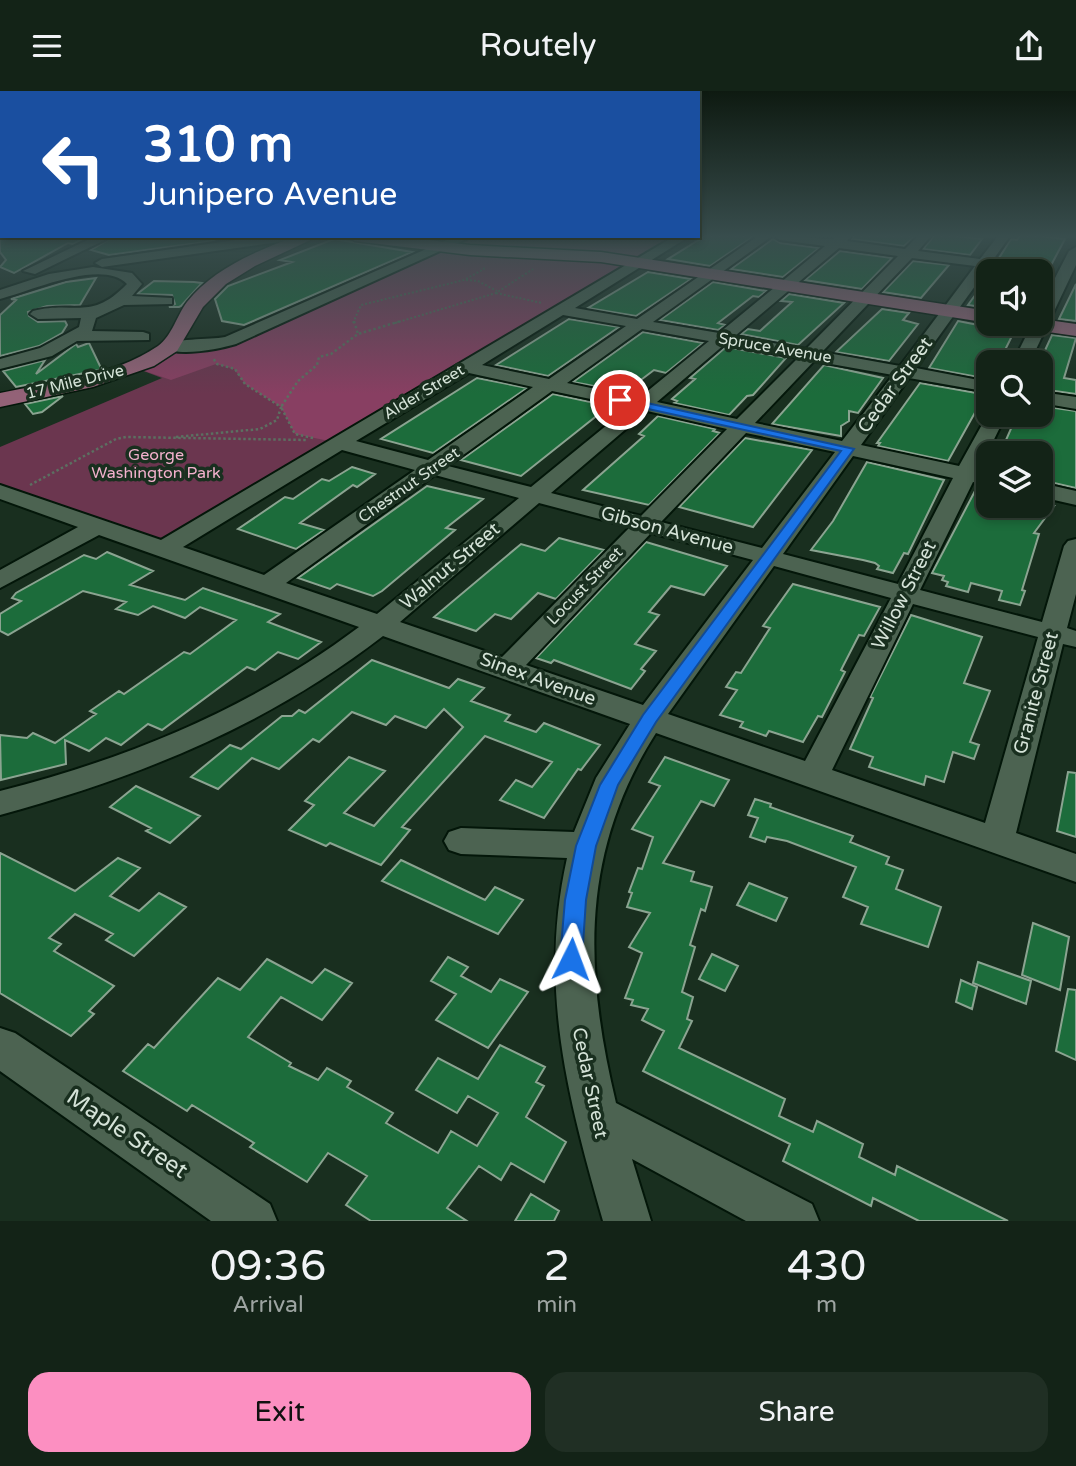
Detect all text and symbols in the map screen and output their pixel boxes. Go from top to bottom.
icon: menu [28,27,66,65]
text: Routely [480,27,597,65]
icon: share [1010,27,1048,65]
text: 310 m [143,116,293,175]
icon: left [28,119,119,210]
text: Junipero Avenue [143,176,397,214]
map controls [976,259,1053,518]
button: sound [976,259,1053,336]
street label: Spruce Avenue [717,328,833,368]
street label: Cedar Street [853,333,937,437]
button: search [976,350,1053,427]
street label: 17 Mile Drive [24,360,126,404]
street label: Alder Street [380,360,468,424]
pin [590,370,650,430]
icon: arrive [601,381,639,419]
button: layers [976,441,1053,518]
street label: Chestnut Street [354,443,464,527]
park label: George Washington Park [91,445,221,483]
street label: Gibson Avenue [598,502,736,558]
street label: Walnut Street [396,518,504,614]
street label: Willow Street [867,537,941,653]
street label: Locust Street [543,543,627,629]
street label: Granite Street [1009,629,1063,757]
street label: Sinex Avenue [477,648,599,710]
position arrow [534,922,608,996]
street label: Cedar Street [568,1026,612,1140]
street label: Maple Street [61,1083,193,1185]
text: 09:36 [210,1241,326,1292]
text: 2 [543,1241,570,1292]
text: 430 [787,1241,866,1292]
text: Arrival [233,1291,304,1319]
text: min [536,1291,577,1319]
text: m [816,1291,837,1319]
button: Exit [28,1372,531,1452]
button: Share [545,1372,1048,1452]

